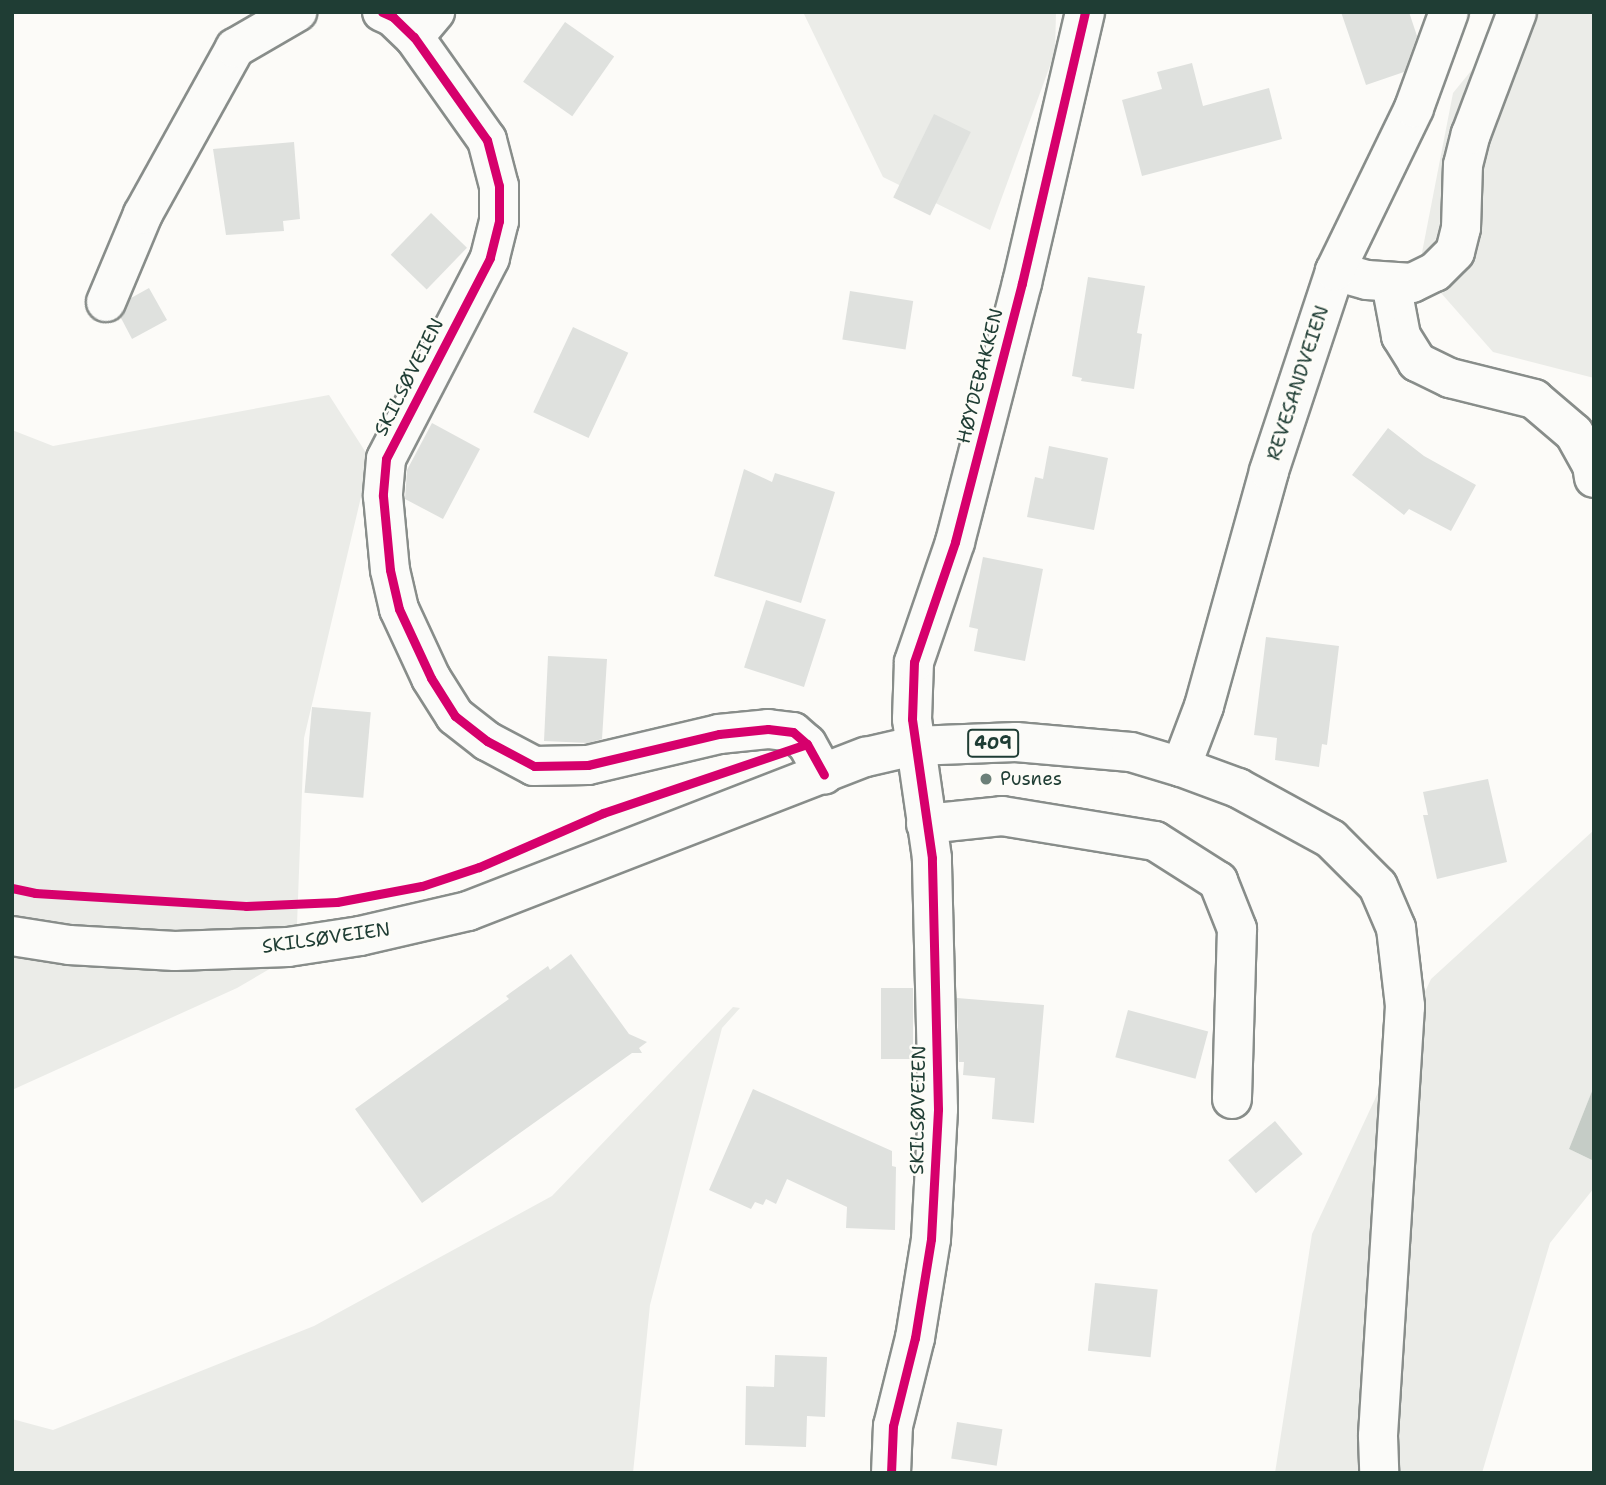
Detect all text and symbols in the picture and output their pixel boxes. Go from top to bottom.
street label: REVESANDVEIEN [1262,303,1334,463]
street label: HØYDEBAKKEN [952,306,1008,446]
street label: SKILSØVEIEN [370,314,448,440]
road number: 409 [967,728,1019,758]
place label: Pusnes [1000,768,1062,790]
marker: Pusnes [978,771,994,787]
street label: SKILSØVEIEN [261,918,391,958]
street label: SKILSØVEIEN [905,1045,931,1175]

